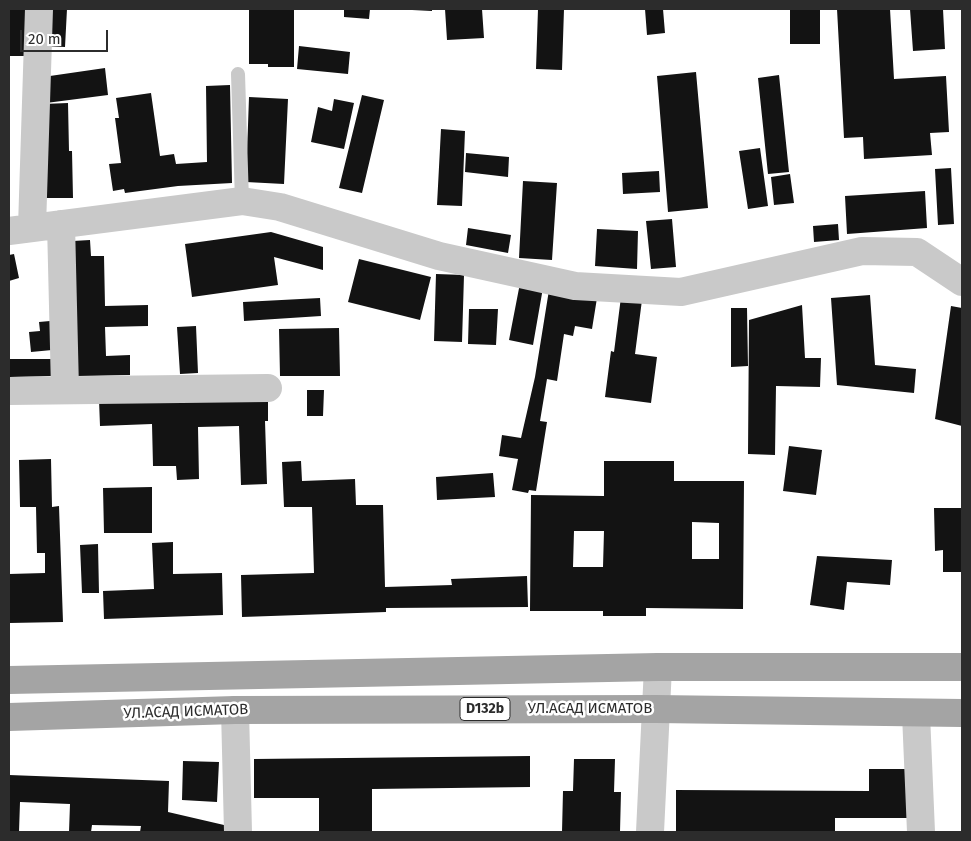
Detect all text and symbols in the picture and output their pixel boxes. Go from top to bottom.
scale bar [22,20,110,52]
text: 20 m [28,30,61,48]
road number: D132b [460,698,510,721]
street label: УЛ.АСАД ИСМАТОВ [528,700,652,718]
street label: УЛ.АСАД ИСМАТОВ [123,701,249,723]

